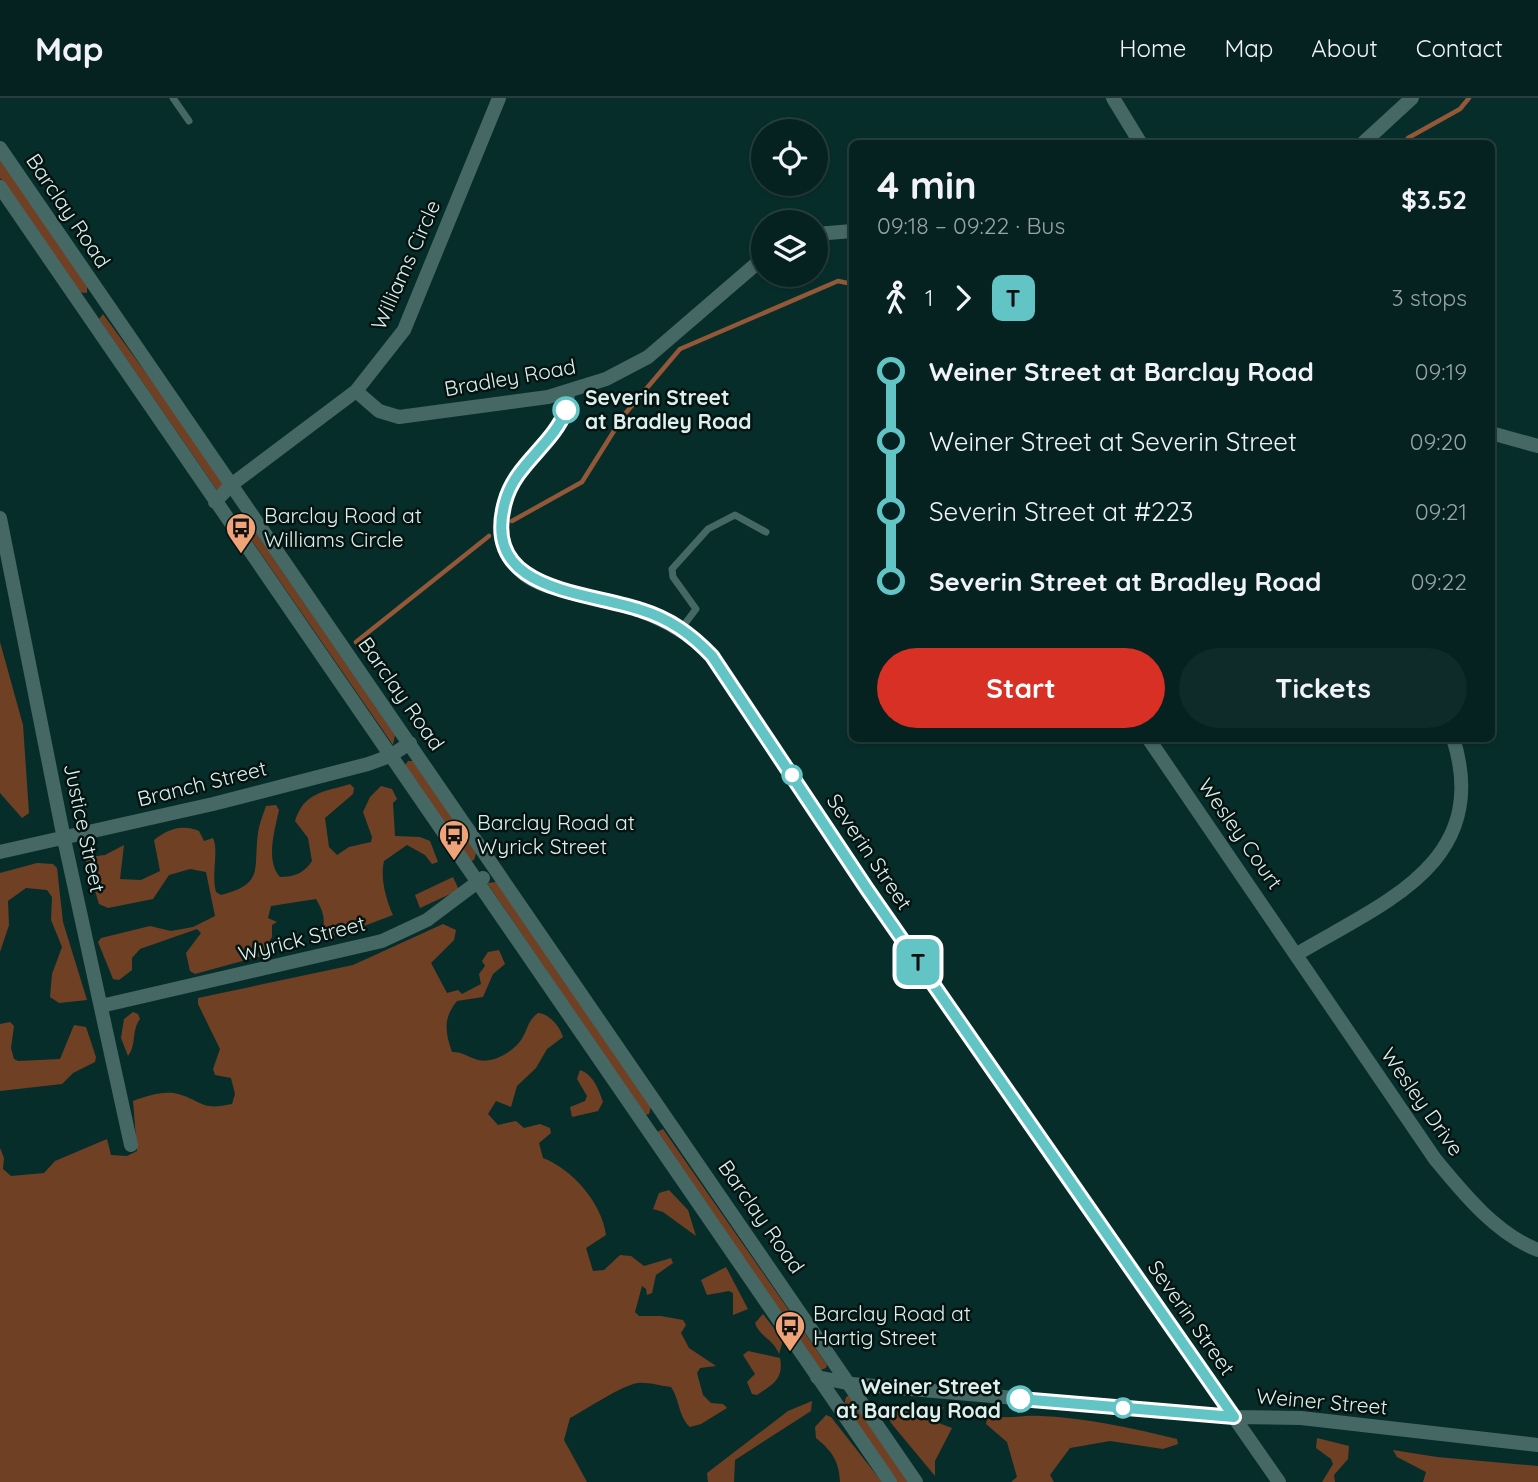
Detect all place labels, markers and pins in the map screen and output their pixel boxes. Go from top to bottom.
place label: Severin Street at Bradley Road [585,384,751,434]
marker: Severin Street at Bradley Road [553,397,579,423]
place label: Barclay Road at Williams Circle [264,502,422,552]
bus stop icon: Barclay Road at Williams Circle [224,511,258,555]
unlabelled marker [782,765,802,785]
place label: Barclay Road at Wyrick Street [477,809,635,859]
bus stop icon: Barclay Road at Wyrick Street [437,818,471,862]
place label: Barclay Road at Hartig Street [813,1300,971,1350]
bus stop icon: Barclay Road at Hartig Street [773,1309,807,1353]
place label: Weiner Street at Barclay Road [836,1373,1001,1423]
marker: Weiner Street at Barclay Road [1007,1386,1033,1412]
unlabelled marker [1113,1398,1133,1418]

